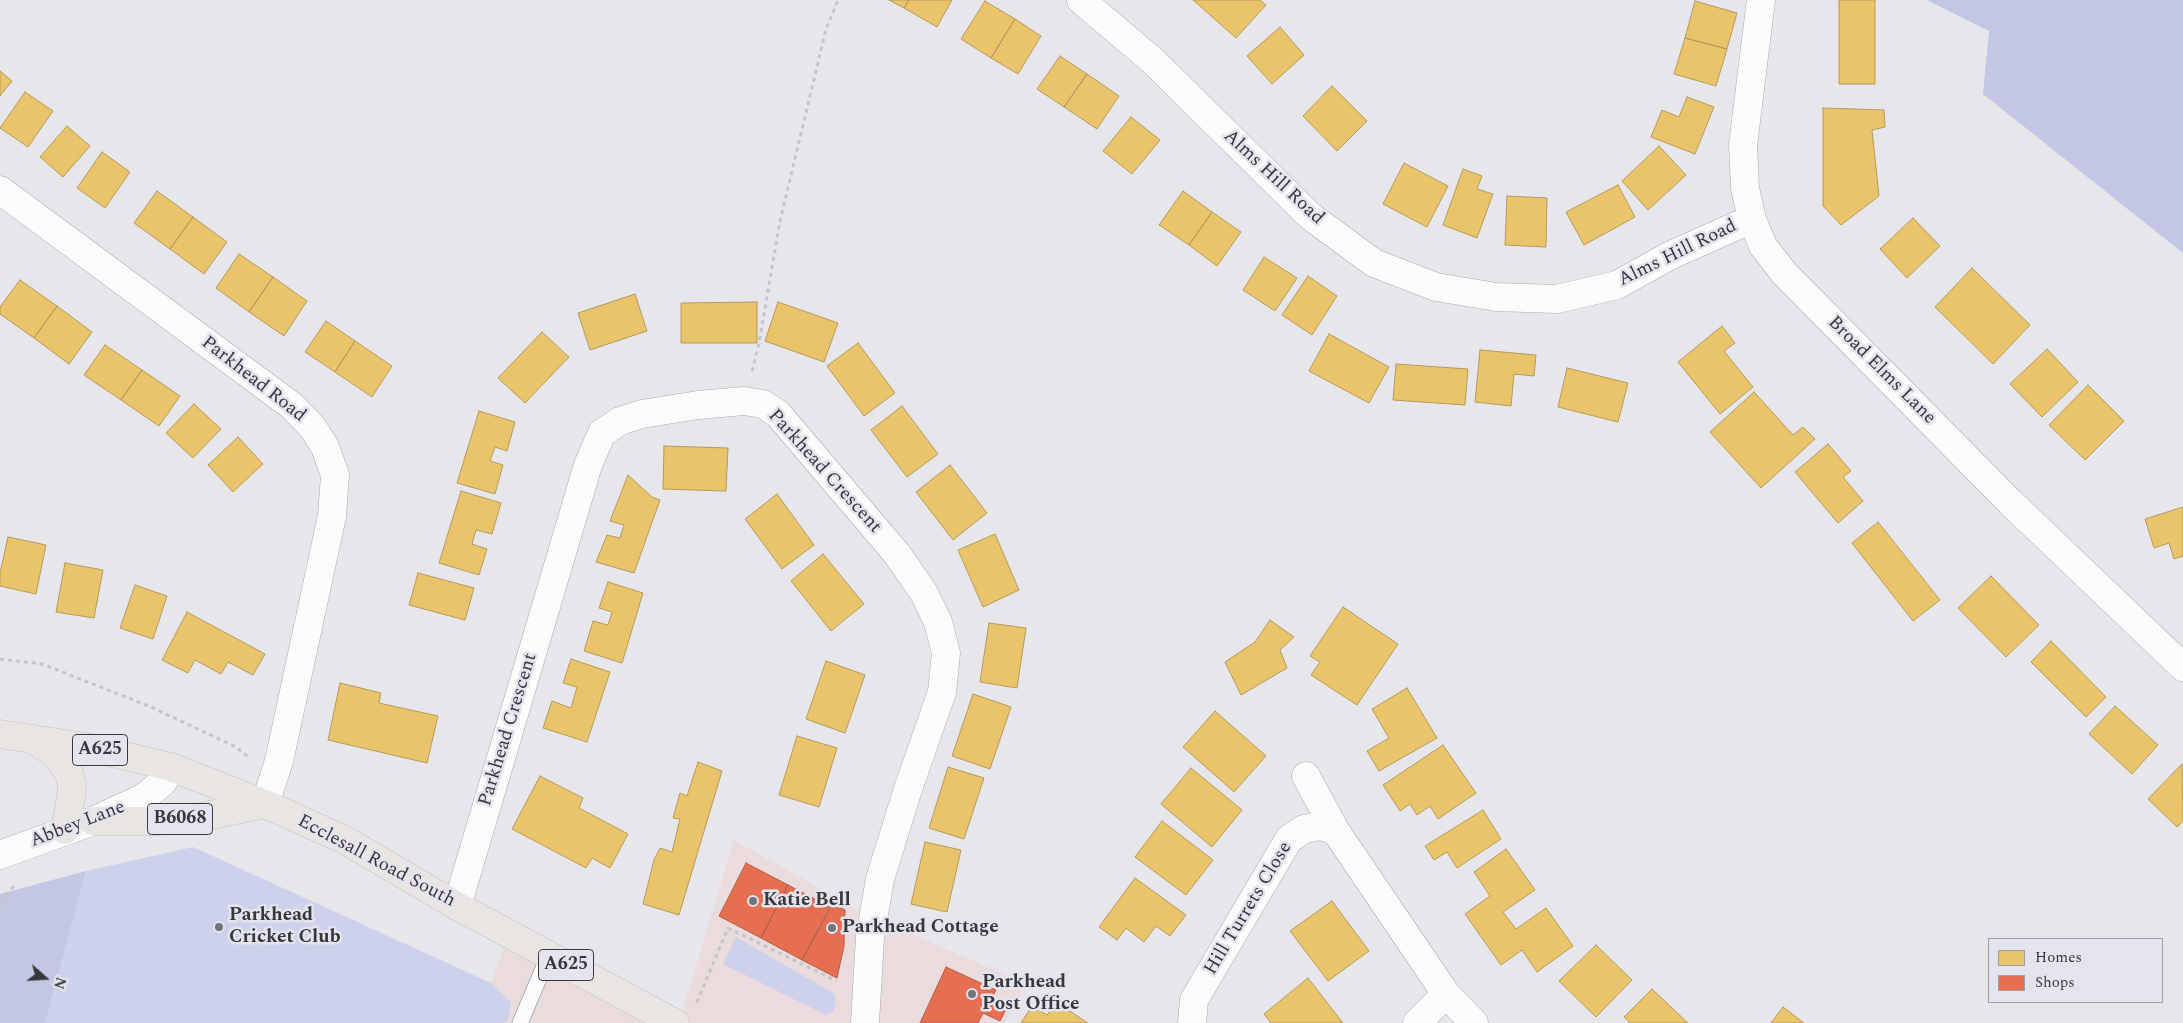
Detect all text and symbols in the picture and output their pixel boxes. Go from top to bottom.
street label: Alms Hill Road [1218,126,1328,230]
street label: Alms Hill Road [1615,215,1741,293]
street label: Broad Elms Lane [1822,312,1940,430]
street label: Parkhead Road [196,332,310,428]
street label: Parkhead Crescent [762,405,886,539]
street label: Parkhead Crescent [475,651,543,809]
road number: A625 [72,734,128,766]
street label: Abbey Lane [27,796,129,854]
road number: B6068 [148,804,212,834]
street label: Ecclesall Road South [293,811,459,913]
street label: Hill Turrets Close [1200,838,1298,980]
place label: Katie Bell [763,890,851,912]
marker: Katie Bell [747,895,759,907]
place label: Parkhead Cricket Club [229,905,341,949]
place label: Parkhead Cottage [842,917,999,939]
marker: Parkhead Cricket Club [213,921,225,933]
marker: Parkhead Cottage [826,922,838,934]
legend [1988,938,2163,1003]
text: Homes [2035,946,2082,969]
road number: A625 [538,950,594,980]
north arrow [20,953,70,1003]
text: Shops [2035,971,2075,994]
place label: Parkhead Post Office [982,972,1079,1016]
text: N [48,974,71,992]
marker: Parkhead Post Office [966,988,978,1000]

